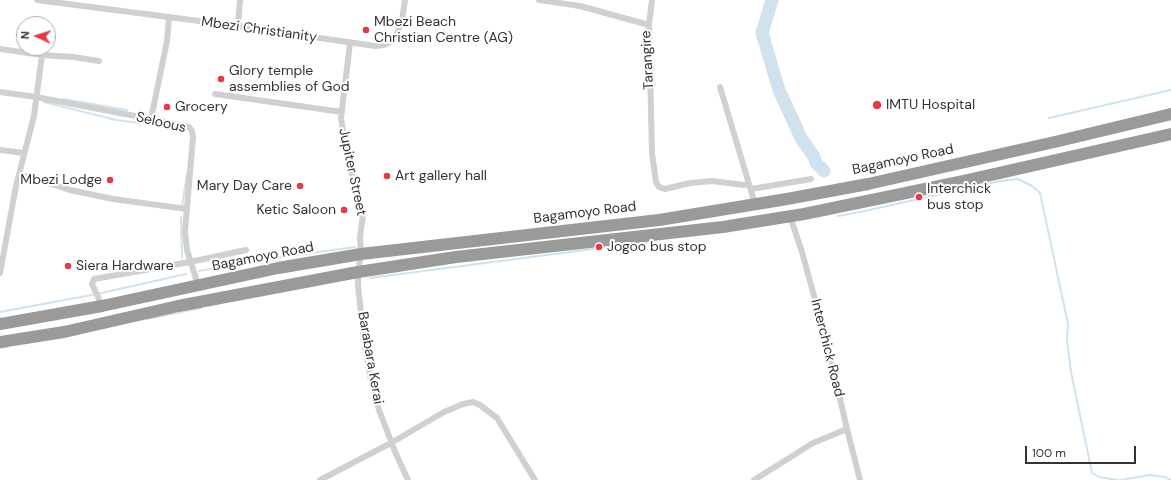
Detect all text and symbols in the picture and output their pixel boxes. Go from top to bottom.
street label: Mbezi Christianity [200,14,318,46]
place label: Mbezi Beach Christian Centre (AG) [374,14,513,46]
north arrow [16,16,56,56]
marker: Mbezi Beach Christian Centre (AG) [361,25,371,35]
street label: Tarangire [638,30,658,90]
text: N [18,31,32,40]
place label: Glory temple assemblies of God [229,63,350,96]
marker: Glory temple assemblies of God [216,74,226,84]
place label: IMTU Hospital [886,97,975,113]
place label: Grocery [175,99,228,115]
marker: IMTU Hospital [871,99,883,111]
marker: Grocery [162,102,172,112]
street label: Seloous [134,109,188,137]
street label: Jupiter Street [335,127,369,217]
street label: Bagamoyo Road [851,141,955,179]
place label: Art gallery hall [395,168,487,184]
marker: Art gallery hall [382,171,392,181]
place label: Mbezi Lodge [20,172,102,188]
marker: Mbezi Lodge [105,175,115,185]
place label: Mary Day Care [197,178,292,194]
marker: Mary Day Care [295,181,305,191]
place label: Interchick bus stop [927,181,991,214]
marker: Interchick bus stop [914,192,924,202]
street label: Bagamoyo Road [533,198,637,228]
place label: Ketic Saloon [256,202,336,218]
marker: Ketic Saloon [339,205,349,215]
street label: Bagamoyo Road [211,239,315,275]
place label: Jogoo bus stop [607,239,706,255]
marker: Jogoo bus stop [594,242,604,252]
place label: Siera Hardware [76,258,174,274]
marker: Siera Hardware [63,261,73,271]
street label: Interchick Road [807,297,847,399]
street label: Barabara Kerai [354,310,386,406]
scale bar [1027,438,1138,464]
text: 100 m [1032,445,1066,461]

